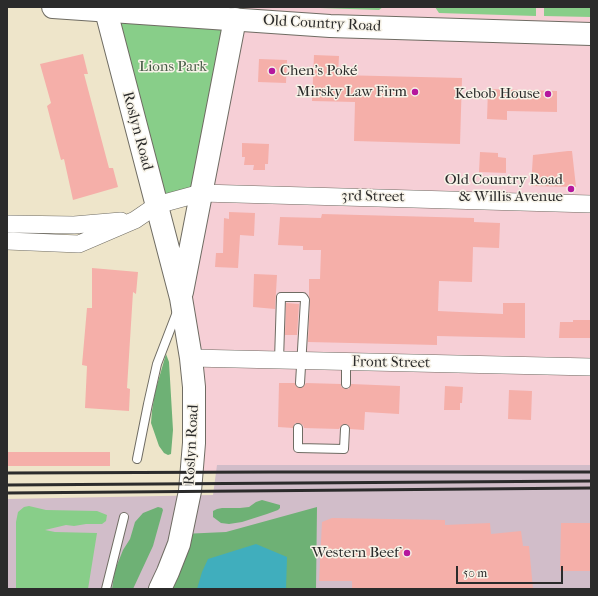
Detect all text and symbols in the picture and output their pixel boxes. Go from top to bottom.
street label: Old Country Road [262,12,382,36]
park label: Lions Park [139,58,207,76]
place label: Chen’s Poké [280,62,357,80]
marker: Chen’s Poké [267,66,277,76]
place label: Mirsky Law Firm [297,83,407,101]
place label: Kebob House [455,85,540,103]
marker: Mirsky Law Firm [410,87,420,97]
marker: Kebob House [543,89,553,99]
street label: Roslyn Road [118,90,156,172]
place label: Old Country Road & Willis Avenue [445,171,563,206]
marker: Old Country Road & Willis Avenue [566,184,576,194]
street label: 3rd Street [341,187,405,207]
street label: Front Street [352,353,430,373]
street label: Roslyn Road [181,404,203,486]
place label: Western Beef [312,544,399,562]
marker: Western Beef [402,548,412,558]
scale bar [458,558,565,584]
text: 50 m [463,566,487,580]

